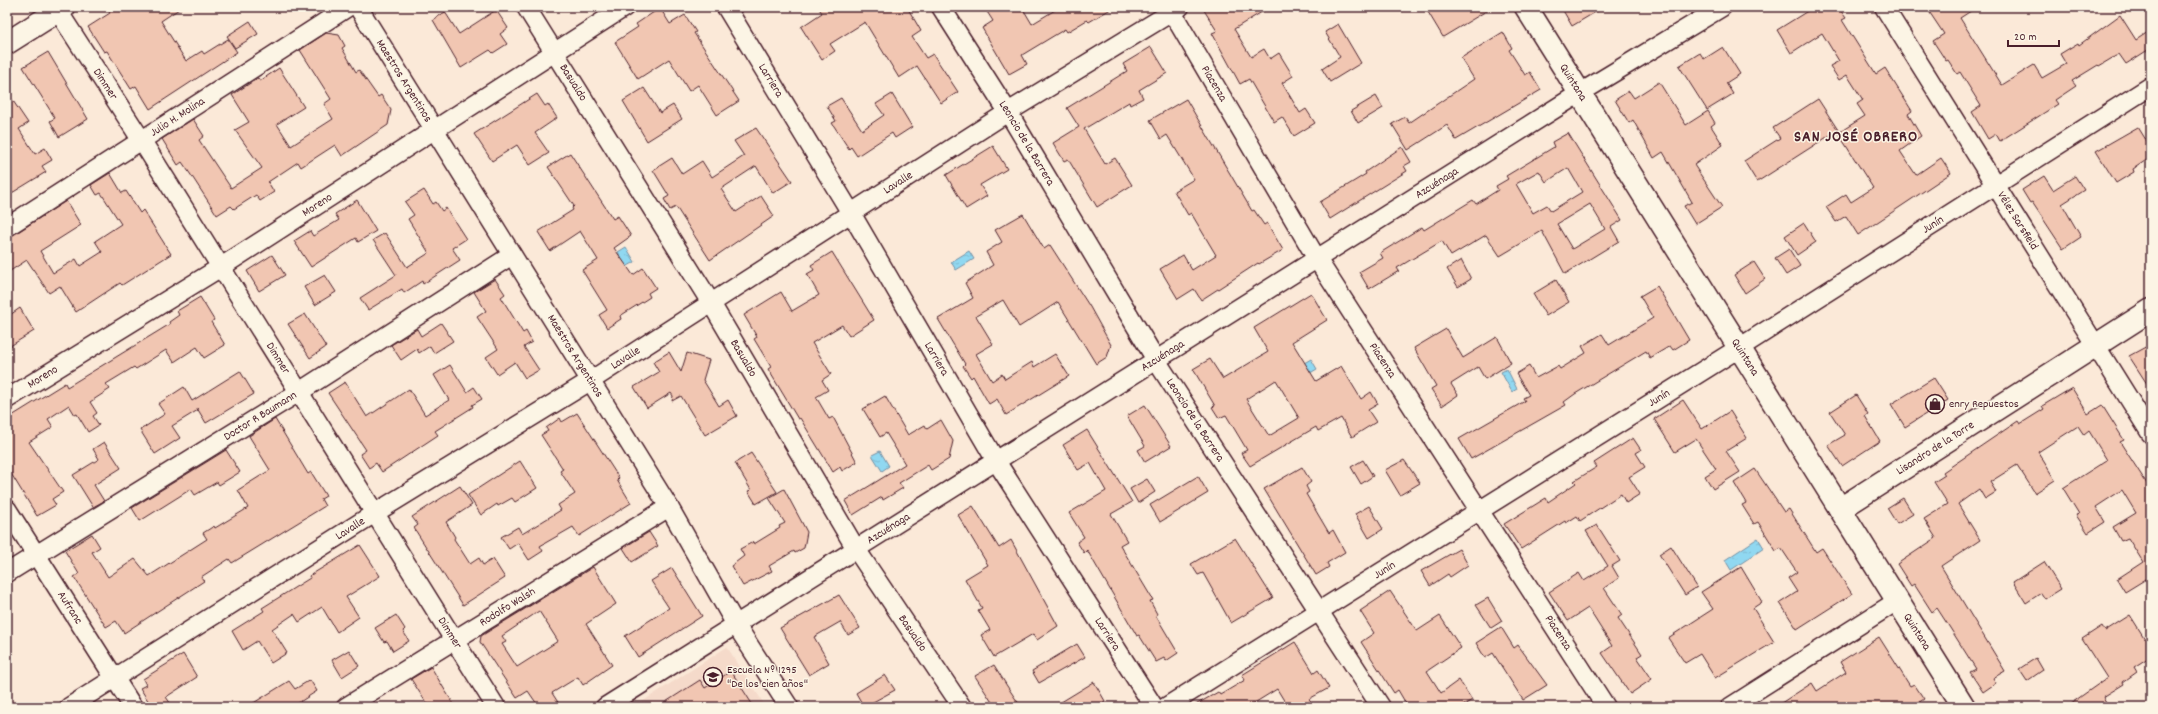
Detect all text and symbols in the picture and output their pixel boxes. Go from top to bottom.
scale bar [2008,22,2059,48]
text: 20 m [2014,29,2037,46]
street label: Maestros Argentinos [372,36,436,126]
street label: Larriera [754,60,788,101]
street label: Quintana [1555,60,1592,105]
street label: Basualdo [555,61,591,104]
street label: Piacenza [1197,63,1231,105]
street label: Dimmer [89,65,122,104]
street label: Julio H. Molina [147,93,209,141]
street label: Leoncio de la Barrera [994,97,1059,190]
district label: SAN JOSÉ OBRERO [1794,126,1918,149]
street label: Azcuénaga [1412,163,1462,203]
street label: Lavalle [880,167,916,199]
street label: Vélez Sarsfield [1993,188,2042,253]
street label: Moreno [299,189,336,221]
street label: Junín [1919,211,1948,238]
street label: Maestros Argentinos [543,311,607,401]
street label: Quintana [1727,335,1763,379]
street label: Basualdo [726,336,761,380]
street label: Azcuénaga [1138,336,1188,376]
street label: Dimmer [261,339,295,378]
street label: Larriera [920,339,953,380]
street label: Piacenza [1365,339,1400,382]
street label: Lavalle [608,342,644,374]
street label: Moreno [24,361,61,393]
street label: Leoncio de la Barrera [1162,375,1229,466]
street label: Junín [1645,384,1674,411]
street label: Doctor R Baumann [220,387,301,445]
shop icon: enry Repuestos [1924,393,1946,415]
place label: enry Repuestos [1949,396,2019,413]
street label: Lisandro de la Torre [1893,417,1978,479]
street label: Azcuénaga [863,508,914,549]
street label: Lavalle [332,513,368,545]
street label: Junín [1370,557,1399,583]
street label: Rodolfo Walsh [476,583,539,631]
street label: Aufranc [53,588,87,628]
street label: Quintana [1899,610,1935,654]
street label: Basualdo [894,611,931,655]
street label: Piacenza [1540,612,1576,654]
street label: Dimmer [433,614,466,653]
street label: Larriera [1090,614,1125,655]
place label: Escuela Nº 1295 "De los cien años" [727,662,808,693]
school or university icon: Escuela Nº 1295 "De los cien años" [702,666,724,688]

